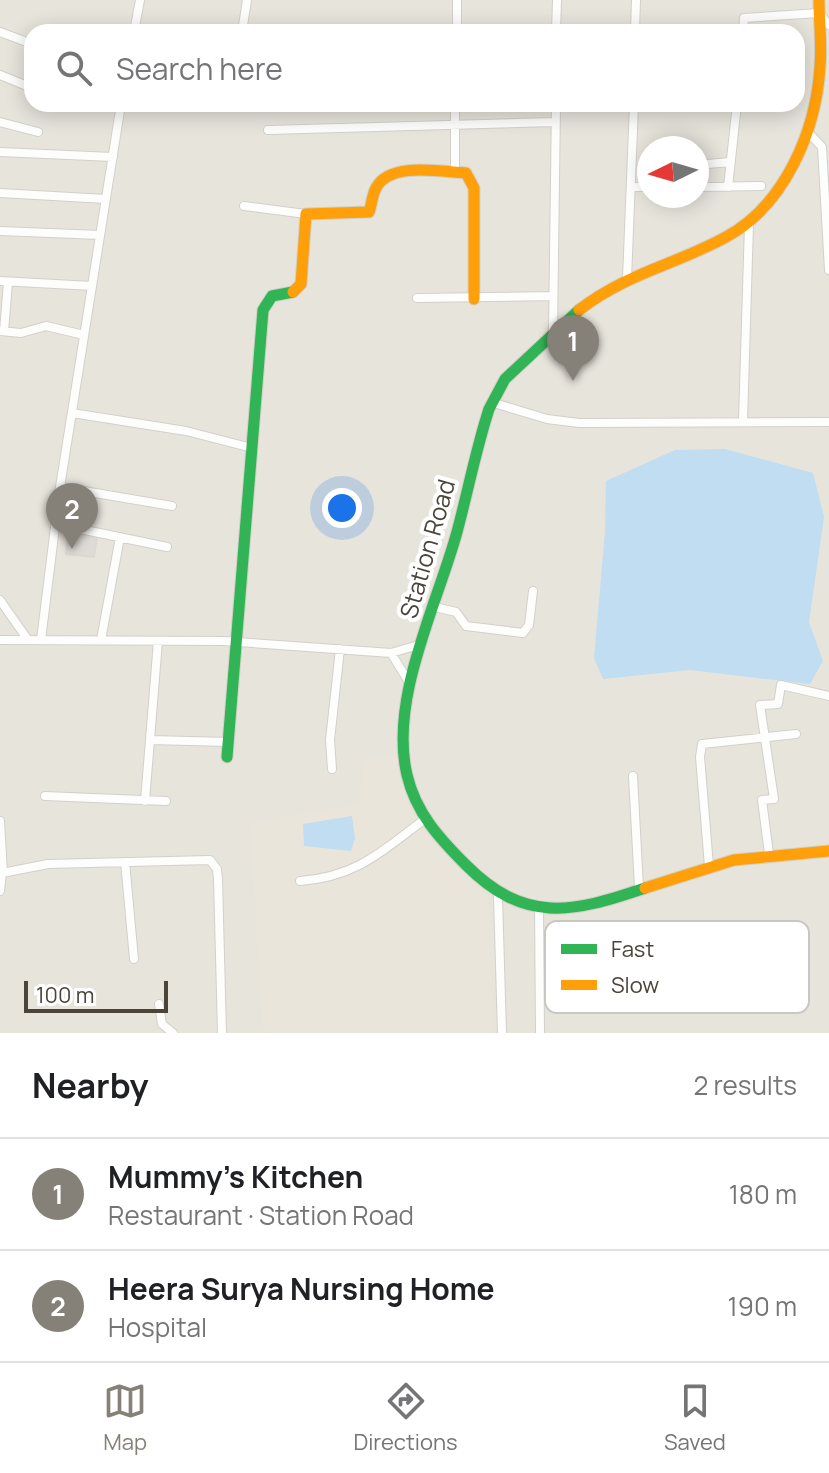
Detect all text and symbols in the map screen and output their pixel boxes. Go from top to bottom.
search box [24,24,805,112]
icon: search [52,46,96,90]
text: Search here [116,48,283,89]
north arrow [637,136,709,208]
pin: 1 [547,315,599,381]
street label: Station Road [391,475,462,622]
pin: 2 [46,483,98,549]
your location [322,488,362,528]
legend [545,921,809,1013]
text: Fast [611,934,654,964]
text: Slow [611,970,659,1000]
scale bar [24,977,168,1013]
text: 100 m [36,980,94,1010]
text: Nearby [32,1062,148,1108]
text: 2 results [693,1067,797,1103]
text: Mummy's Kitchen [108,1156,363,1197]
text: 1 [52,1176,64,1212]
text: 180 m [729,1176,797,1212]
text: Restaurant · Station Road [108,1197,414,1233]
text: Heera Surya Nursing Home [108,1268,495,1309]
text: 2 [50,1288,66,1324]
text: 190 m [728,1288,797,1324]
text: Hospital [108,1309,207,1345]
tab: Map [103,1379,147,1457]
tab: Directions [353,1379,458,1457]
tab: Saved [664,1379,726,1457]

